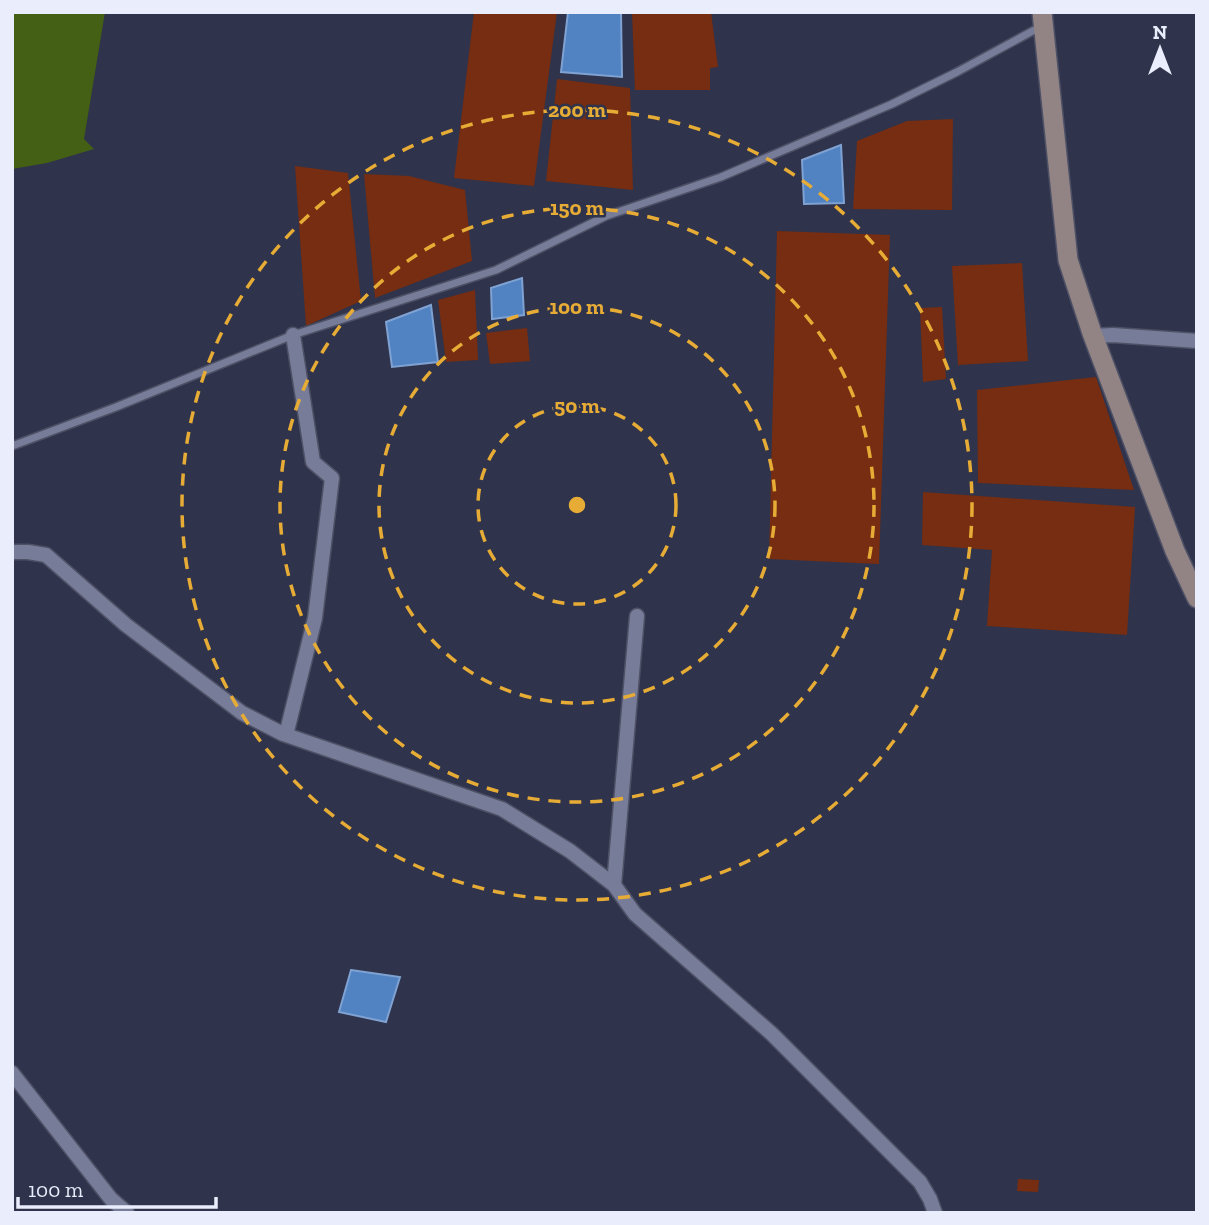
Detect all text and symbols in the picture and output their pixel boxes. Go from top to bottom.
north arrow [1125,14,1195,84]
text: N [1153,21,1167,44]
text: 200 m [548,97,606,122]
text: 150 m [550,195,605,220]
text: 100 m [550,294,605,319]
text: 50 m [554,393,600,418]
centre of rings [565,493,589,517]
scale bar [18,1166,215,1210]
text: 100 m [28,1177,83,1202]

